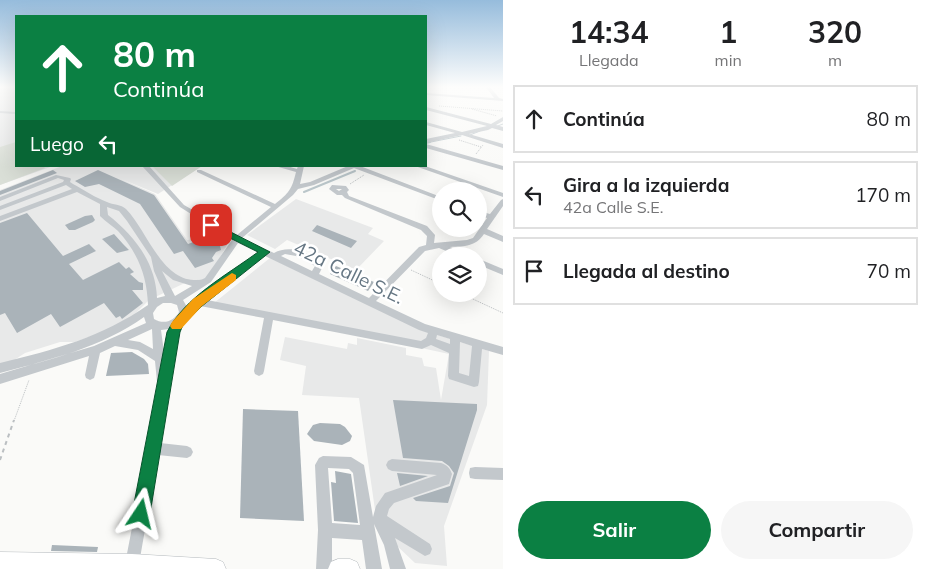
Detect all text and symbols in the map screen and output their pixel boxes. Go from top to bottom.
text: 14:34 [569,13,649,51]
text: 1 [719,13,737,51]
text: 320 [808,13,862,51]
text: 80 m [113,32,196,76]
icon: ahead [30,35,95,100]
text: Llegada [579,50,639,70]
text: min [715,50,742,70]
text: m [828,50,842,70]
text: Continúa [113,75,204,103]
icon: ahead [520,105,548,133]
text: Continúa [563,107,645,131]
text: 80 m [867,107,911,131]
icon: left [94,130,122,158]
text: Luego [30,132,84,156]
text: Gira a la izquierda [563,173,729,197]
icon: left [520,181,548,209]
map controls [432,182,487,302]
button: search [432,182,487,237]
text: 170 m [855,183,911,207]
text: 42a Calle S.E. [563,197,663,217]
pin [190,204,232,246]
icon: arrive [197,211,225,239]
street label: 42a Calle S.E. [290,235,408,309]
button: layers [432,247,487,302]
icon: arrive [520,257,548,285]
text: Llegada al destino [563,259,730,283]
text: 70 m [867,259,911,283]
position arrow [114,487,166,539]
button: Salir [518,501,711,559]
button: Compartir [721,501,913,559]

